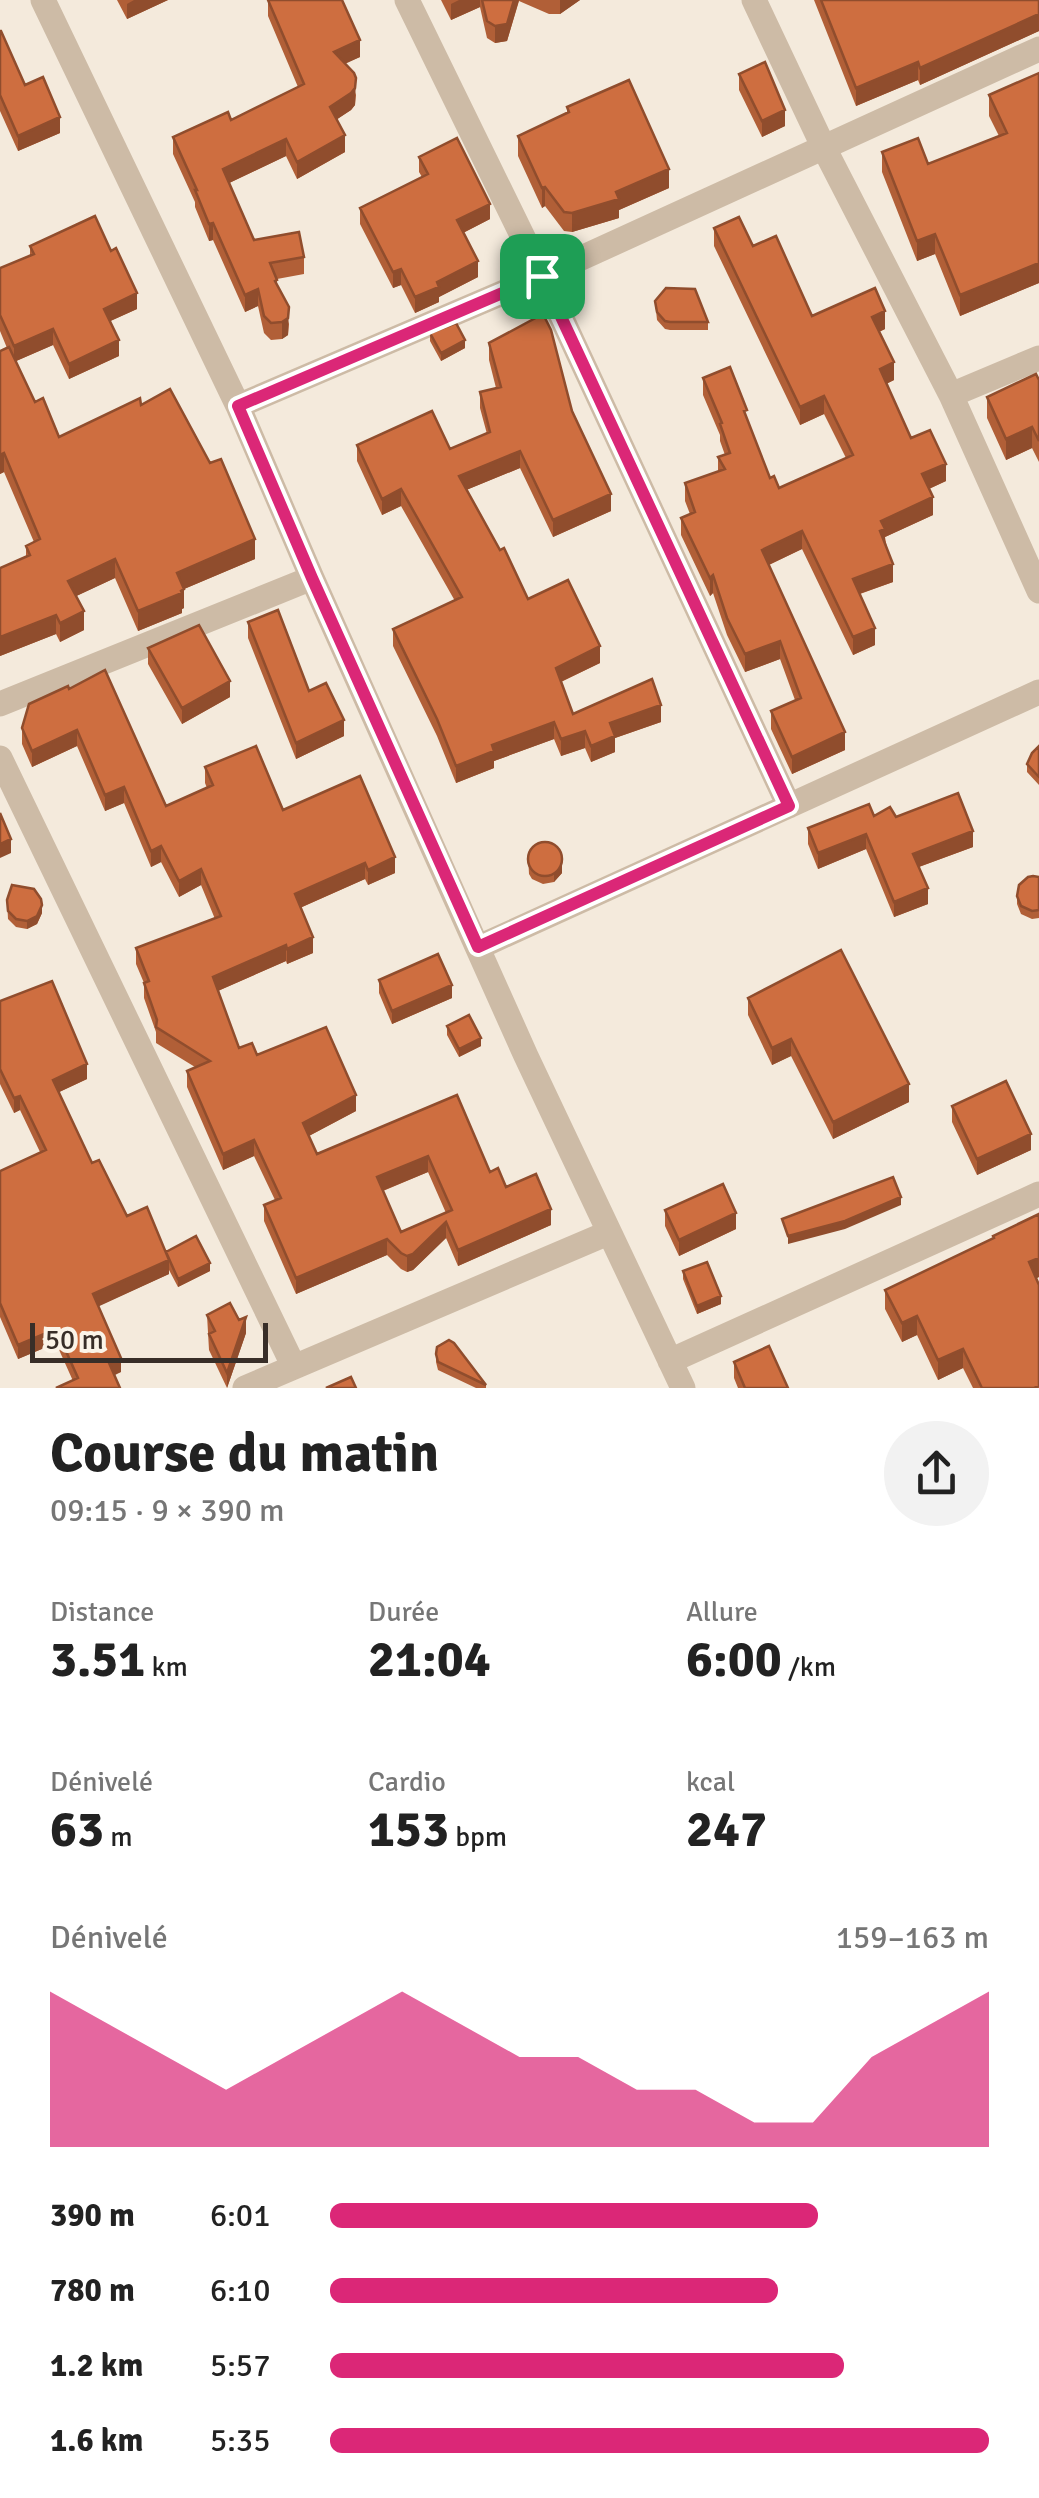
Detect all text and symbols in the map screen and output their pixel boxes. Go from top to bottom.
pin [500,234,585,319]
icon: arrive [515,249,570,304]
scale bar [30,1318,268,1362]
text: 50 m [45,1323,104,1357]
text: Course du matin [50,1419,439,1487]
button: share [884,1421,989,1526]
text: 09:15 · 9 × 390 m [50,1491,285,1530]
text: Distance [50,1595,154,1629]
text: Durée [368,1595,439,1629]
text: Allure [686,1595,758,1629]
text: 3.51 [50,1629,145,1691]
text: 21:04 [368,1629,491,1691]
text: 6:00 [686,1629,782,1691]
text: km [145,1650,188,1684]
text: /km [782,1650,836,1684]
text: Dénivelé [50,1765,153,1799]
text: Cardio [368,1765,446,1799]
text: kcal [686,1765,735,1799]
text: 63 [50,1799,104,1861]
text: 153 [368,1799,449,1861]
text: 247 [686,1799,767,1861]
text: m [104,1820,133,1854]
text: bpm [449,1820,507,1854]
text: Dénivelé [50,1918,168,1957]
text: 159–163 m [836,1918,989,1957]
text: 390 m [50,2196,135,2235]
text: 6:01 [210,2196,270,2235]
text: 780 m [50,2271,135,2310]
text: 6:10 [210,2271,270,2310]
text: 1.2 km [50,2346,143,2385]
text: 5:57 [210,2346,270,2385]
text: 1.6 km [50,2421,143,2460]
text: 5:35 [210,2421,270,2460]

